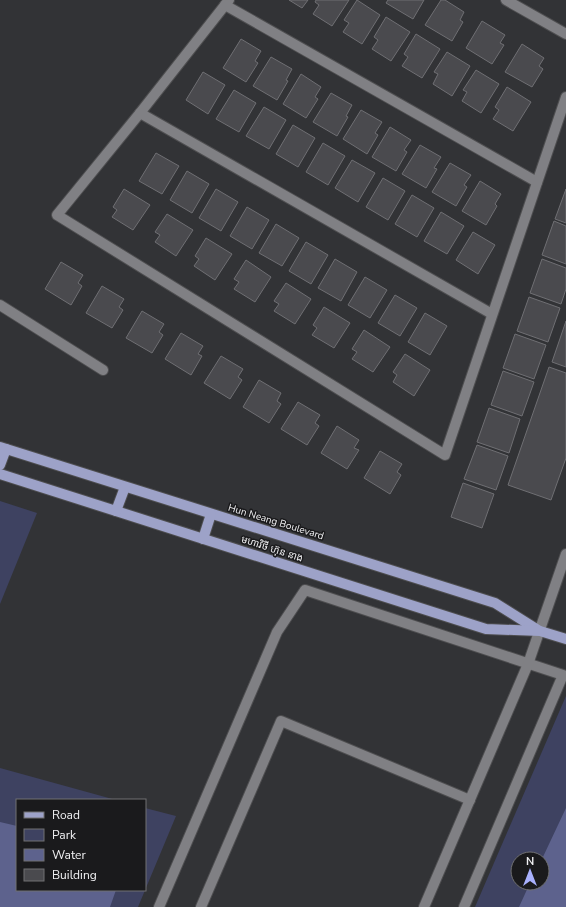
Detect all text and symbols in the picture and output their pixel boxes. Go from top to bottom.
street label: Hun Neang Boulevard [226,501,326,543]
street label: មហាវិថី ហ៊ុន នាង [239,532,305,566]
legend [16,799,146,891]
text: Road [52,807,80,823]
text: Park [52,827,77,843]
text: Water [52,847,86,863]
north arrow [510,851,550,891]
text: N [526,854,534,869]
text: Building [52,867,97,883]

